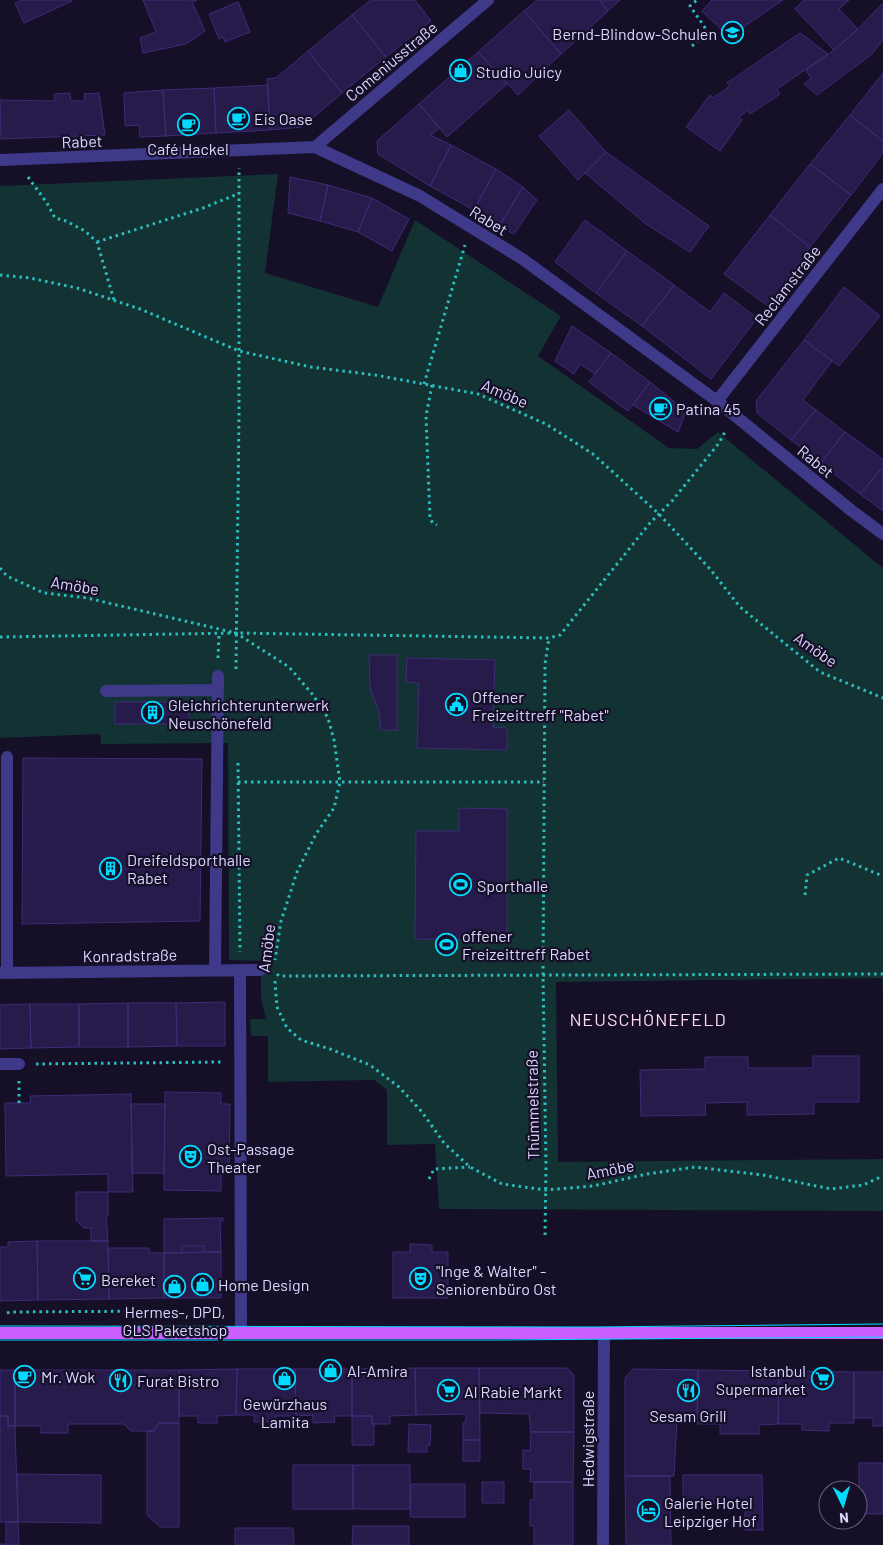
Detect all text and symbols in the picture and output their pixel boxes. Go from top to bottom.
street label: Comeniusstraße [341,17,441,105]
school or university icon: Bernd-Blindow-Schulen [721,21,745,45]
place label: Bernd-Blindow-Schulen [552,24,717,43]
shop icon: Studio Juicy [448,59,472,83]
place label: Studio Juicy [476,62,563,81]
cafe icon: Eis Oase [226,106,250,130]
place label: Eis Oase [254,109,313,128]
cafe icon: Café Hackel [176,112,200,136]
street label: Rabet [61,131,103,151]
place label: Café Hackel [147,139,229,158]
street label: Rabet [467,201,511,239]
street label: Reclamstraße [750,241,824,329]
street label: Amöbe [479,375,531,411]
cafe icon: Patina 45 [648,396,672,420]
place label: Patina 45 [676,399,740,418]
street label: Rabet [794,441,838,481]
street label: Amöbe [50,572,100,598]
street label: Amöbe [791,627,841,671]
place label: Offener Freizeittreff "Rabet" [472,687,609,724]
public building icon: Offener Freizeittreff "Rabet" [444,693,468,717]
place label: Gleichrichterunterwerk Neuschönefeld [168,695,329,732]
building icon: Gleichrichterunterwerk Neuschönefeld [140,701,164,725]
place label: Dreifeldsporthalle Rabet [127,850,251,887]
building icon: Dreifeldsporthalle Rabet [99,856,123,880]
sports icon: Sporthalle [449,873,473,897]
place label: Sporthalle [477,876,548,895]
street label: Amöbe [254,923,278,973]
place label: offener Freizeittreff Rabet [462,926,590,963]
sports icon: offener Freizeittreff Rabet [434,932,458,956]
street label: Konradstraße [83,945,177,965]
district label: NEUSCHÖNEFELD [569,1008,727,1030]
street label: Thümmelstraße [522,1050,542,1160]
place label: Ost-Passage Theater [207,1139,295,1176]
theatre icon: Ost-Passage Theater [179,1145,203,1169]
street label: Amöbe [584,1155,636,1183]
place label: "Inge & Walter" - Seniorenbüro Ost [436,1261,557,1298]
supermarket icon: Bereket [73,1267,97,1291]
theatre icon: "Inge & Walter" - Seniorenbüro Ost [408,1267,432,1291]
place label: Bereket [101,1270,156,1289]
shop icon: Home Design [190,1272,214,1296]
shop icon: Hermes-, DPD, GLS Paketshop [163,1275,187,1299]
place label: Home Design [218,1275,309,1294]
place label: Hermes-, DPD, GLS Paketshop [123,1302,227,1339]
shop icon: Al-Amira [319,1358,343,1382]
place label: Al-Amira [347,1361,408,1380]
place label: Istanbul Supermarket [716,1361,806,1398]
cafe icon: Mr. Wok [13,1364,37,1388]
place label: Mr. Wok [41,1367,95,1386]
shop icon: Gewürzhaus Lamita [273,1367,297,1391]
supermarket icon: Istanbul Supermarket [810,1367,834,1391]
restaurant icon: Furat Bistro [109,1368,133,1392]
place label: Furat Bistro [137,1371,219,1390]
supermarket icon: Al Rabie Markt [436,1379,460,1403]
restaurant icon: Sesam Grill [676,1379,700,1403]
place label: Al Rabie Markt [464,1382,562,1401]
street label: Hedwigstraße [578,1391,597,1487]
place label: Gewürzhaus Lamita [243,1394,327,1431]
place label: Sesam Grill [649,1406,727,1425]
north arrow [818,1480,868,1530]
place label: Galerie Hotel Leipziger Hof [664,1493,757,1530]
hotel icon: Galerie Hotel Leipziger Hof [636,1499,660,1523]
text: N [839,1510,850,1527]

